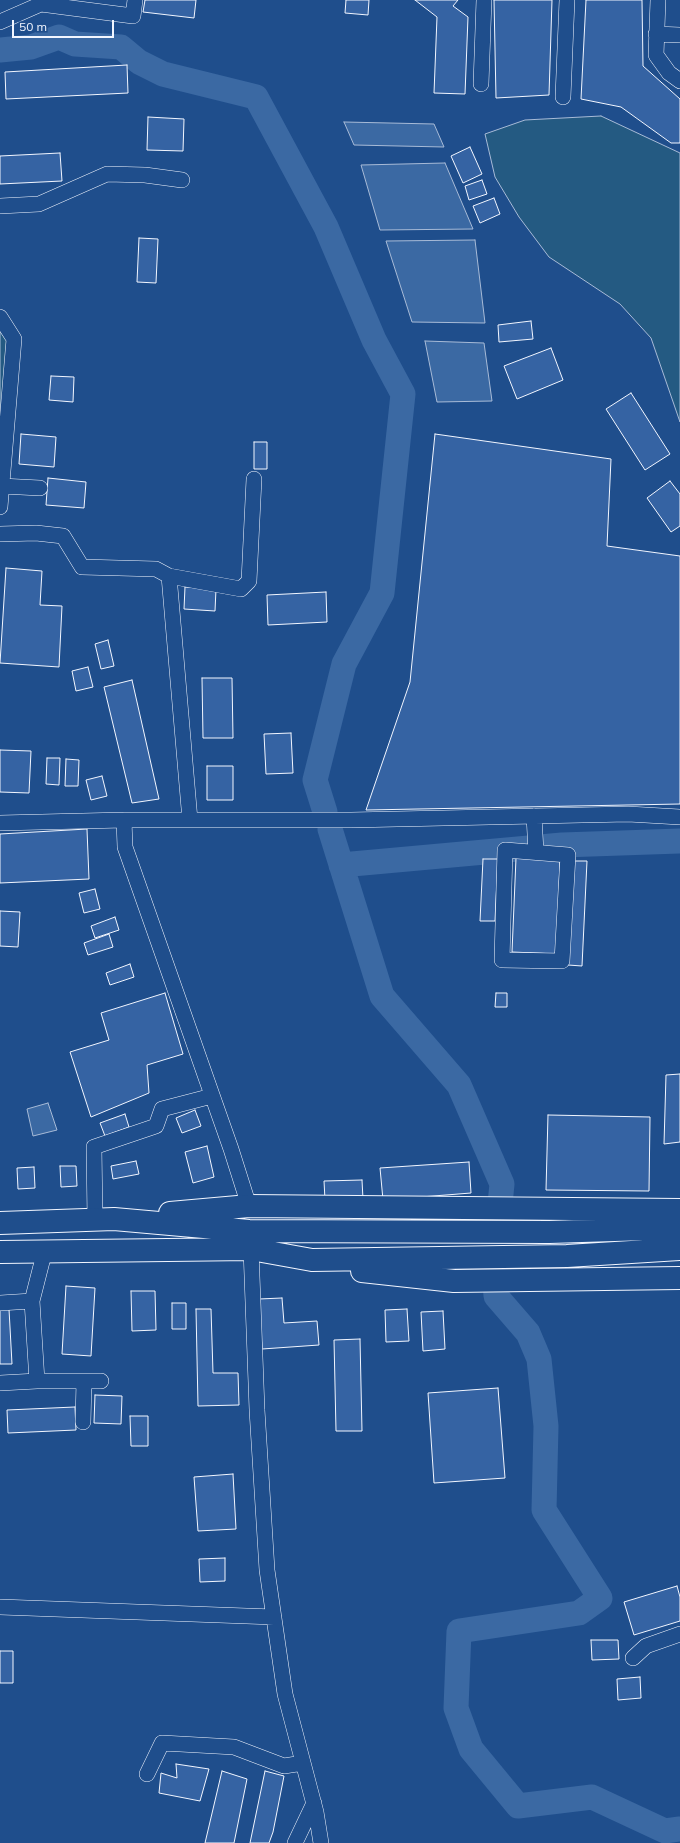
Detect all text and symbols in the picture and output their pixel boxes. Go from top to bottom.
scale bar [14,12,116,38]
text: 50 m [19,19,47,34]

